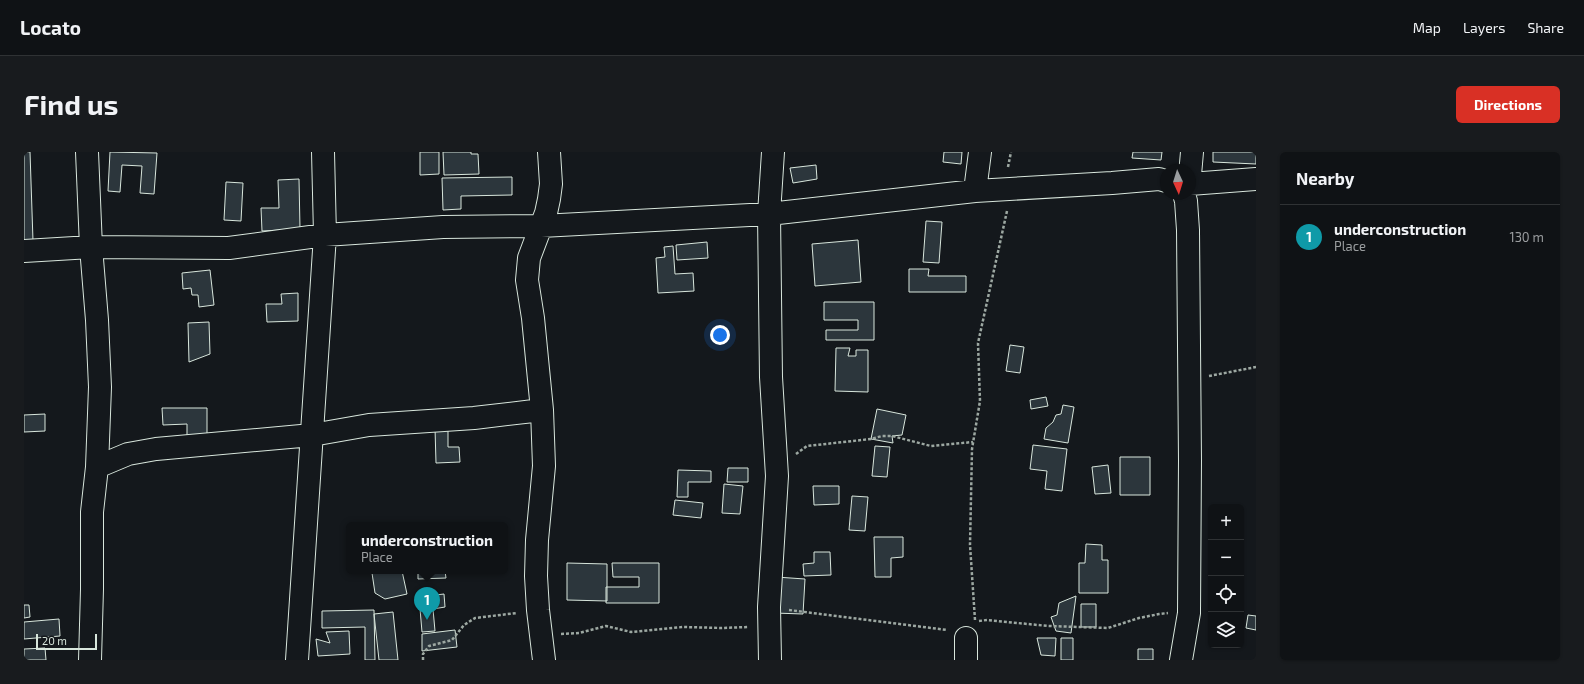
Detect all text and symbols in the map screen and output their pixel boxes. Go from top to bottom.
text: Locato [20,16,81,39]
text: Map [1413,19,1441,36]
text: Layers [1463,19,1505,36]
text: Share [1527,19,1564,36]
button: Directions [1456,86,1560,123]
text: Find us [24,87,118,121]
north arrow [1160,164,1196,200]
text: Nearby [1296,168,1354,188]
text: underconstruction [1334,220,1466,238]
text: 1 [1306,229,1312,245]
text: 130 m [1509,229,1544,245]
text: Place [1334,238,1366,254]
your location [710,325,730,345]
map controls [1208,504,1244,648]
button: + [1208,504,1244,540]
popup [346,522,508,574]
text: underconstruction [361,531,493,549]
button: − [1208,540,1244,576]
text: Place [361,549,393,565]
button: locate [1208,576,1244,612]
pin: 1 [414,587,440,620]
button: layers [1208,612,1244,648]
scale bar [36,632,97,651]
text: 20 m [42,634,67,647]

